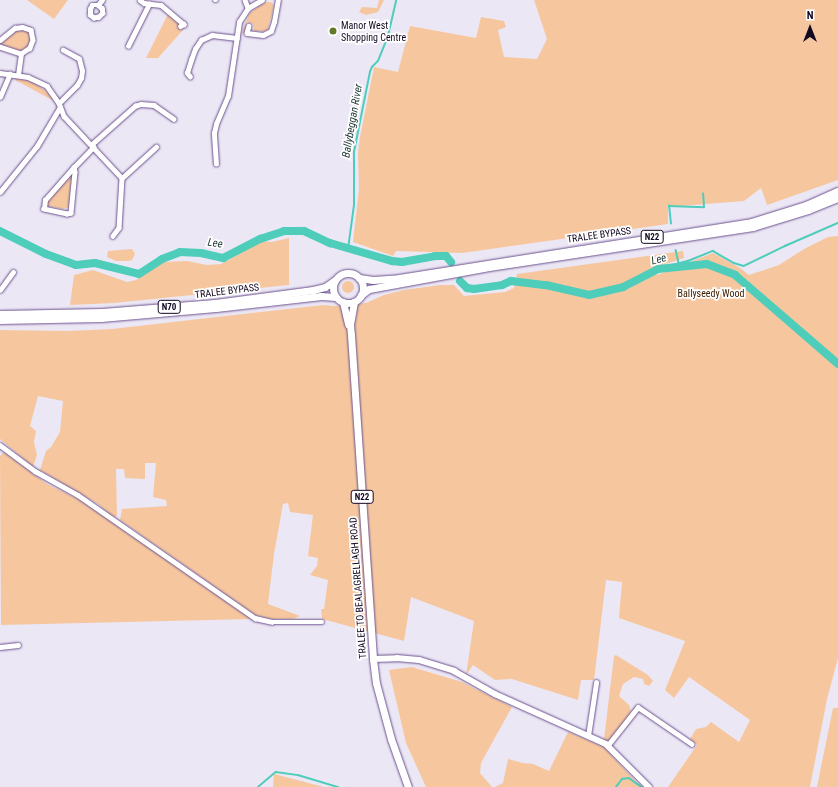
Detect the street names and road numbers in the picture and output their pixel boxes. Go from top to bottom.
street label: TRALEE BYPASS [566,225,632,245]
road number: N22 [640,230,664,244]
street label: TRALEE BYPASS [194,281,260,301]
road number: N70 [157,300,181,314]
road number: N22 [350,490,374,504]
street label: TRALEE TO BEALAGRELLAGH ROAD [347,517,369,659]

